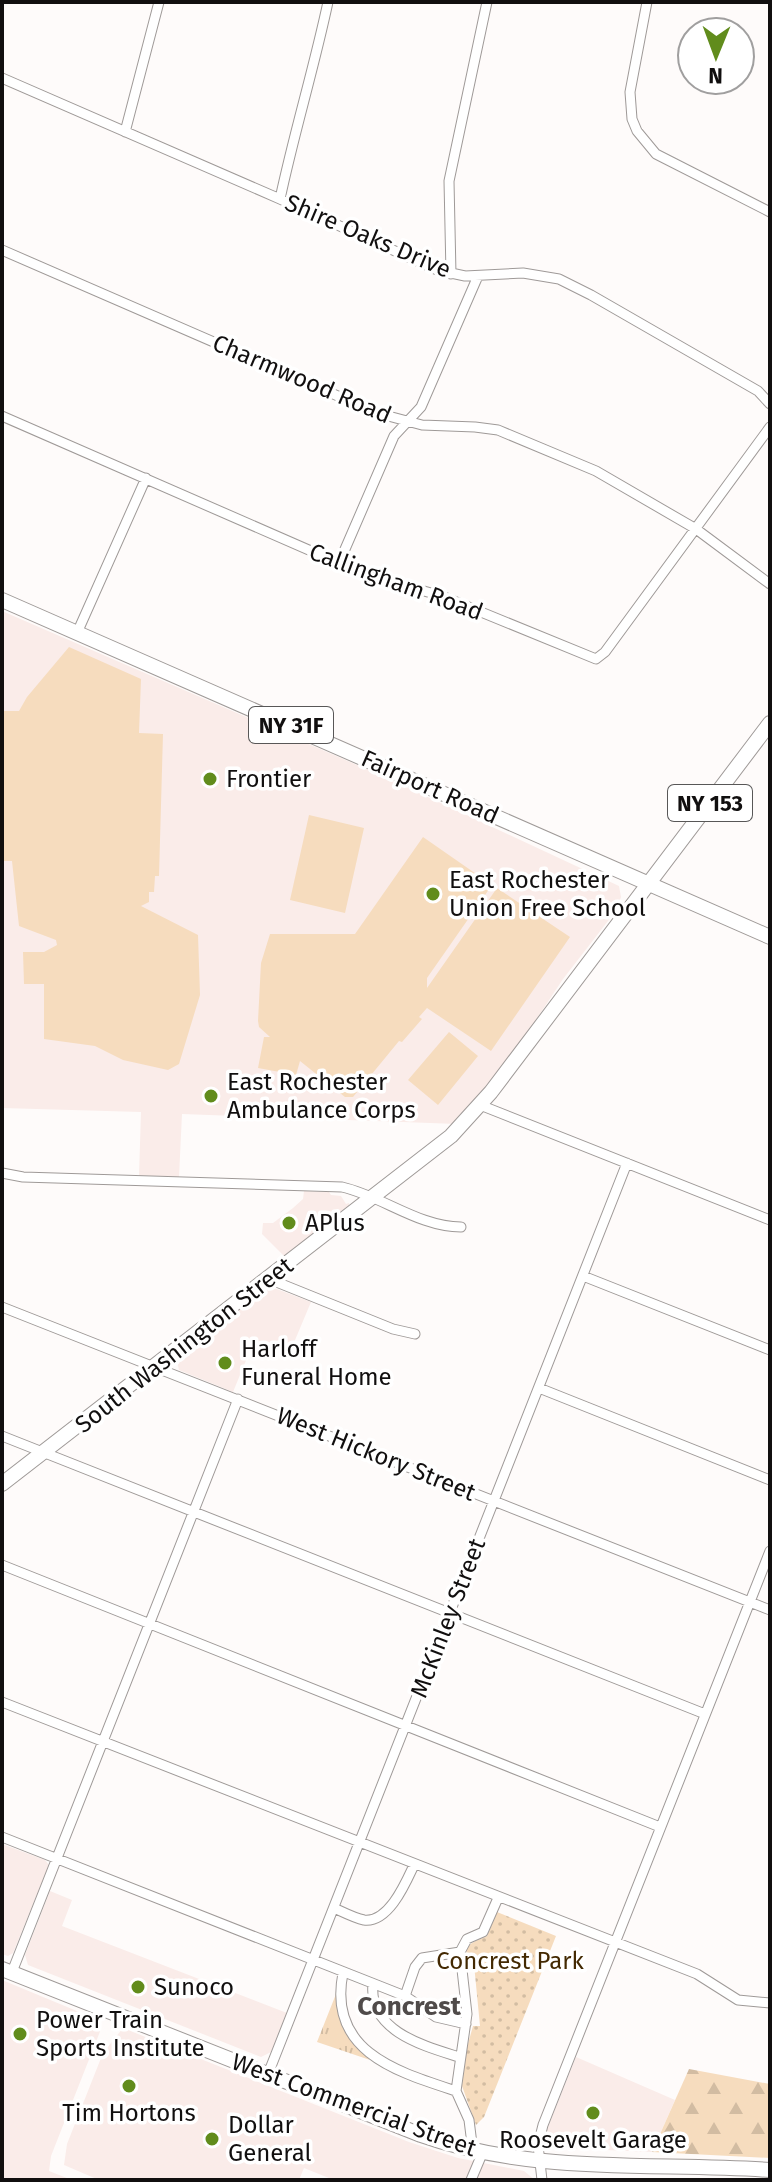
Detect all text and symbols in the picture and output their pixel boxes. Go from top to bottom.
north arrow [676,16,756,96]
text: N [708,62,723,89]
street label: Shire Oaks Drive [281,188,455,284]
street label: Charmwood Road [208,329,396,429]
street label: Callingham Road [305,538,487,626]
road number: NY 31F [249,707,333,743]
street label: Fairport Road [357,744,503,830]
place label: Frontier [226,765,312,793]
marker: Frontier [201,770,219,788]
road number: NY 153 [668,785,752,821]
place label: East Rochester Union Free School [449,866,646,922]
marker: East Rochester Union Free School [424,885,442,903]
place label: East Rochester Ambulance Corps [227,1068,416,1124]
marker: East Rochester Ambulance Corps [202,1087,220,1105]
place label: APlus [305,1209,365,1237]
marker: APlus [280,1214,298,1232]
street label: South Washington Street [70,1251,299,1439]
place label: Harloff Funeral Home [241,1335,392,1391]
marker: Harloff Funeral Home [216,1354,234,1372]
street label: West Hickory Street [272,1401,480,1507]
street label: McKinley Street [405,1534,491,1702]
park label: Concrest Park [436,1947,585,1975]
place label: Sunoco [154,1973,234,2001]
marker: Sunoco [129,1978,147,1996]
district label: Concrest [357,1991,462,2022]
place label: Power Train Sports Institute [36,2006,205,2062]
marker: Power Train Sports Institute [11,2025,29,2043]
street label: West Commercial Street [228,2048,480,2162]
marker: Tim Hortons [120,2077,138,2095]
place label: Tim Hortons [62,2099,196,2127]
marker: Roosevelt Garage [584,2104,602,2122]
place label: Dollar General [228,2111,312,2167]
place label: Roosevelt Garage [499,2126,687,2154]
marker: Dollar General [203,2130,221,2148]

